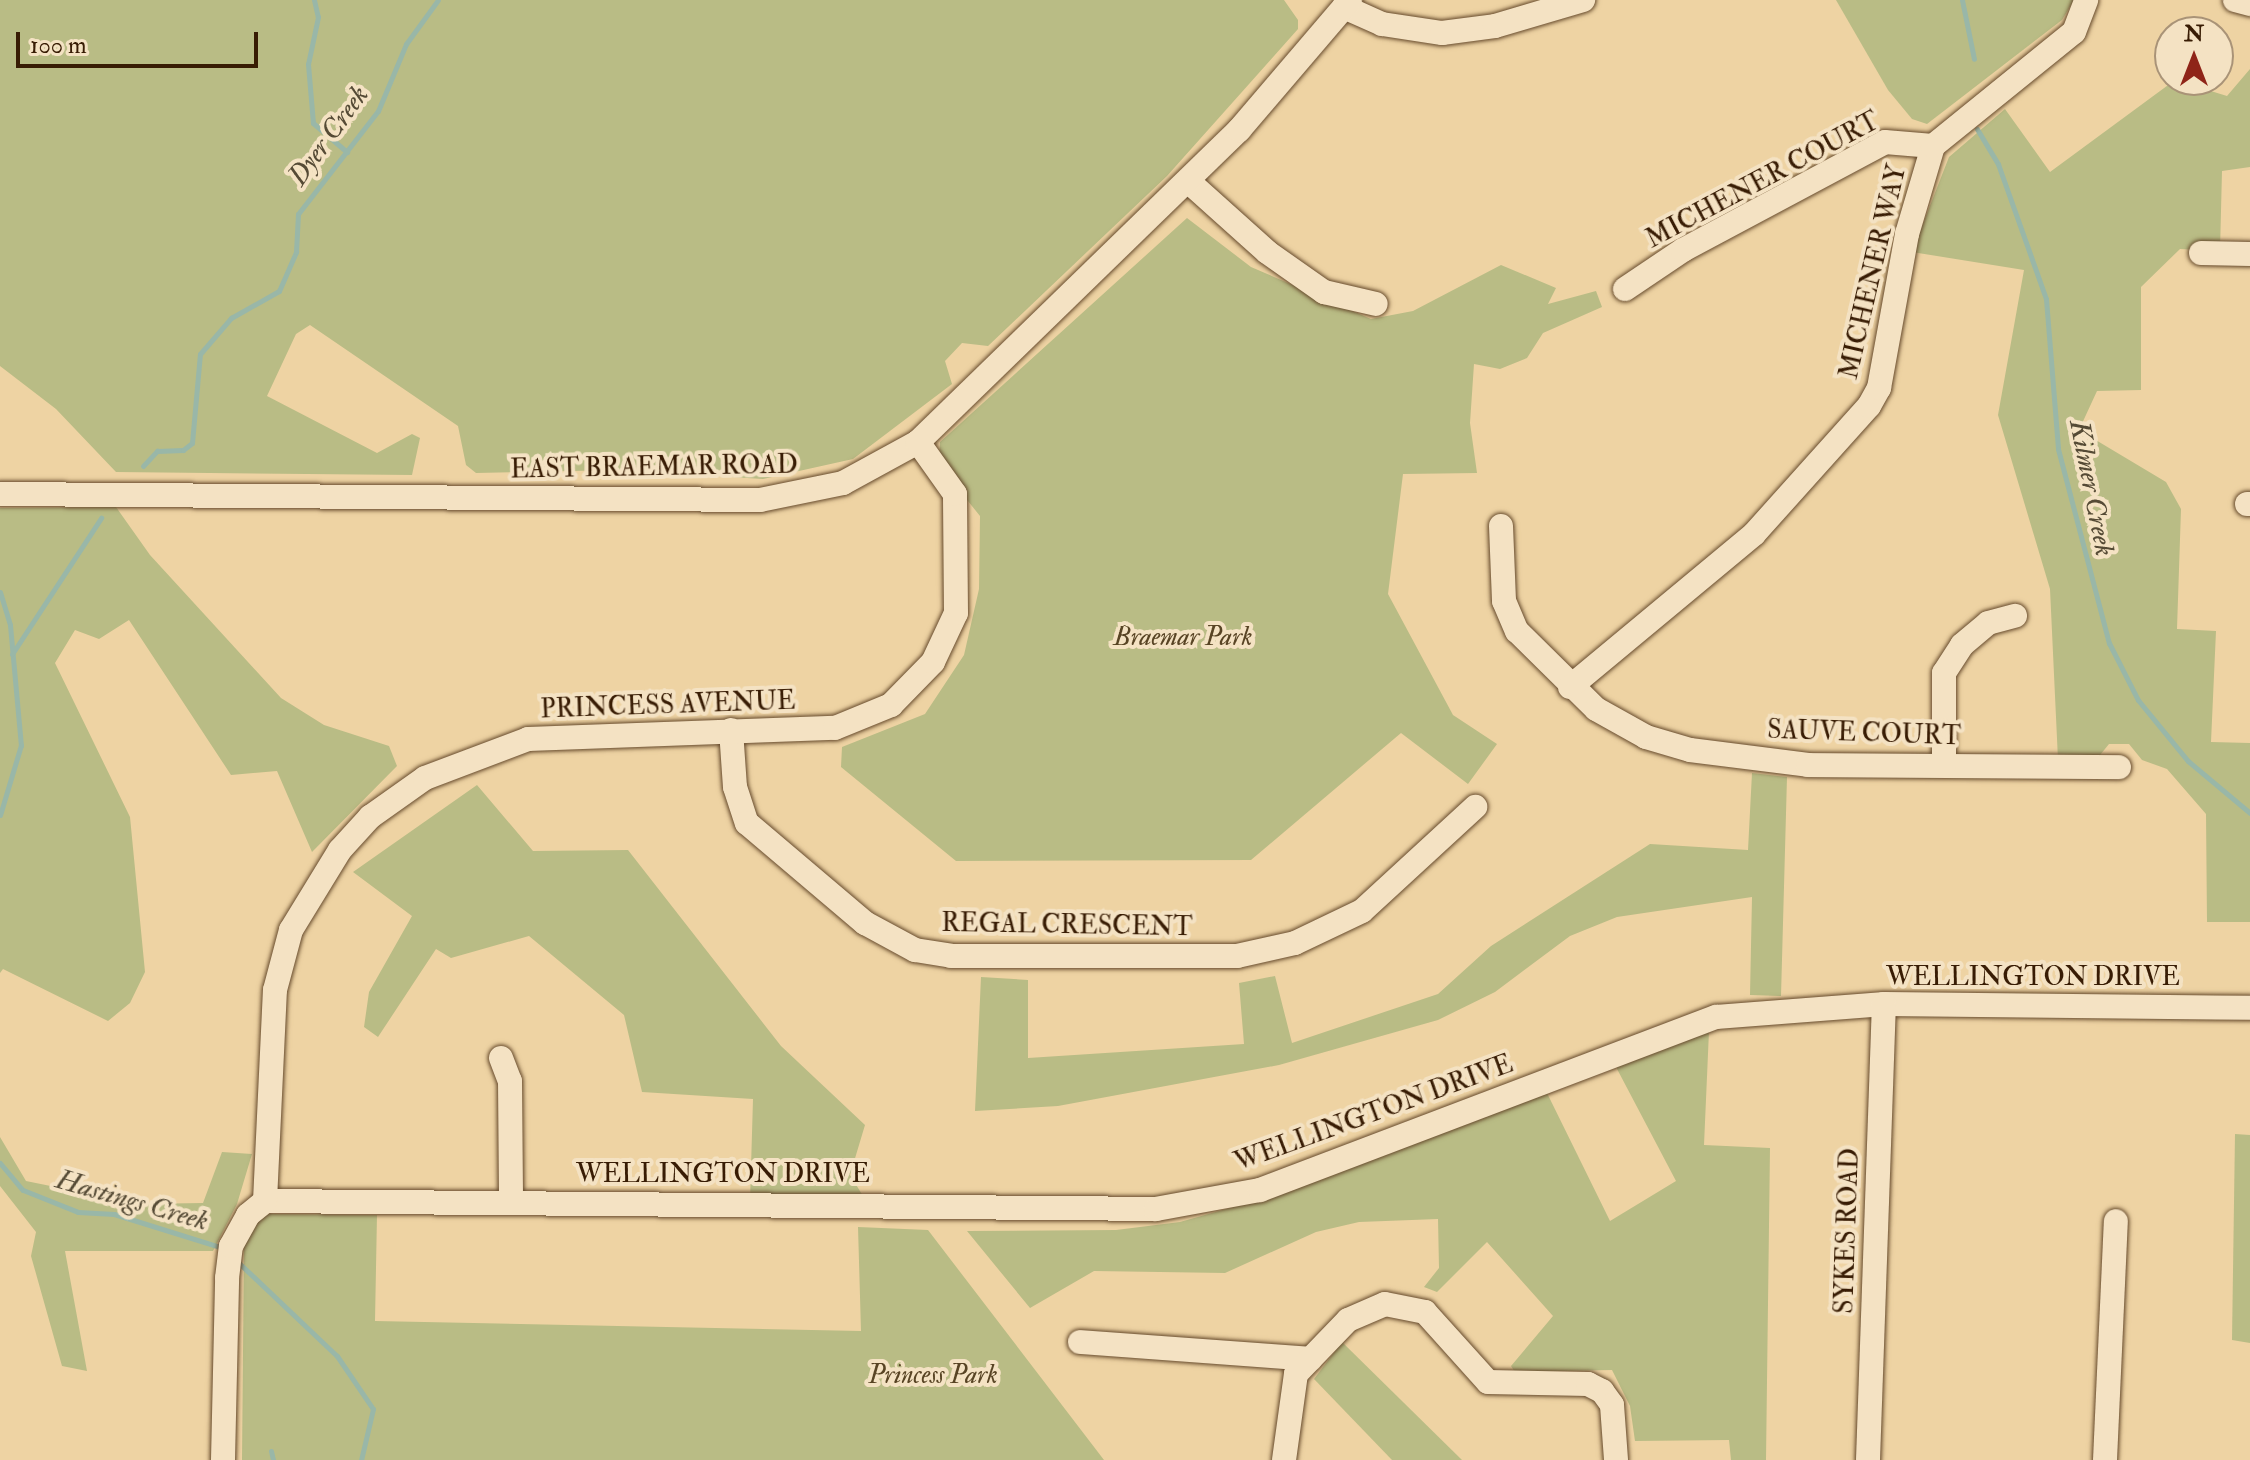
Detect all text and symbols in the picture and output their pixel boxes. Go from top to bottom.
scale bar [20,16,262,66]
north arrow [2154,16,2234,96]
text: N [2184,20,2204,48]
text: 100 m [30,30,87,61]
water label: Dyer Creek [282,80,376,192]
street label: MICHENER COURT [1641,106,1885,256]
street label: MICHENER WAY [1834,162,1914,382]
water label: Kilmer Creek [2061,417,2121,559]
street label: EAST BRAEMAR ROAD [510,450,798,486]
park label: Braemar Park [1113,622,1253,654]
street label: PRINCESS AVENUE [540,686,796,726]
street label: SAUVE COURT [1767,715,1961,753]
street label: REGAL CRESCENT [941,908,1193,944]
street label: WELLINGTON DRIVE [1886,962,2180,994]
street label: WELLINGTON DRIVE [1231,1049,1517,1179]
street label: SYKES ROAD [1830,1148,1866,1314]
street label: WELLINGTON DRIVE [576,1159,870,1191]
water label: Hastings Creek [52,1163,212,1239]
park label: Princess Park [868,1360,998,1392]

